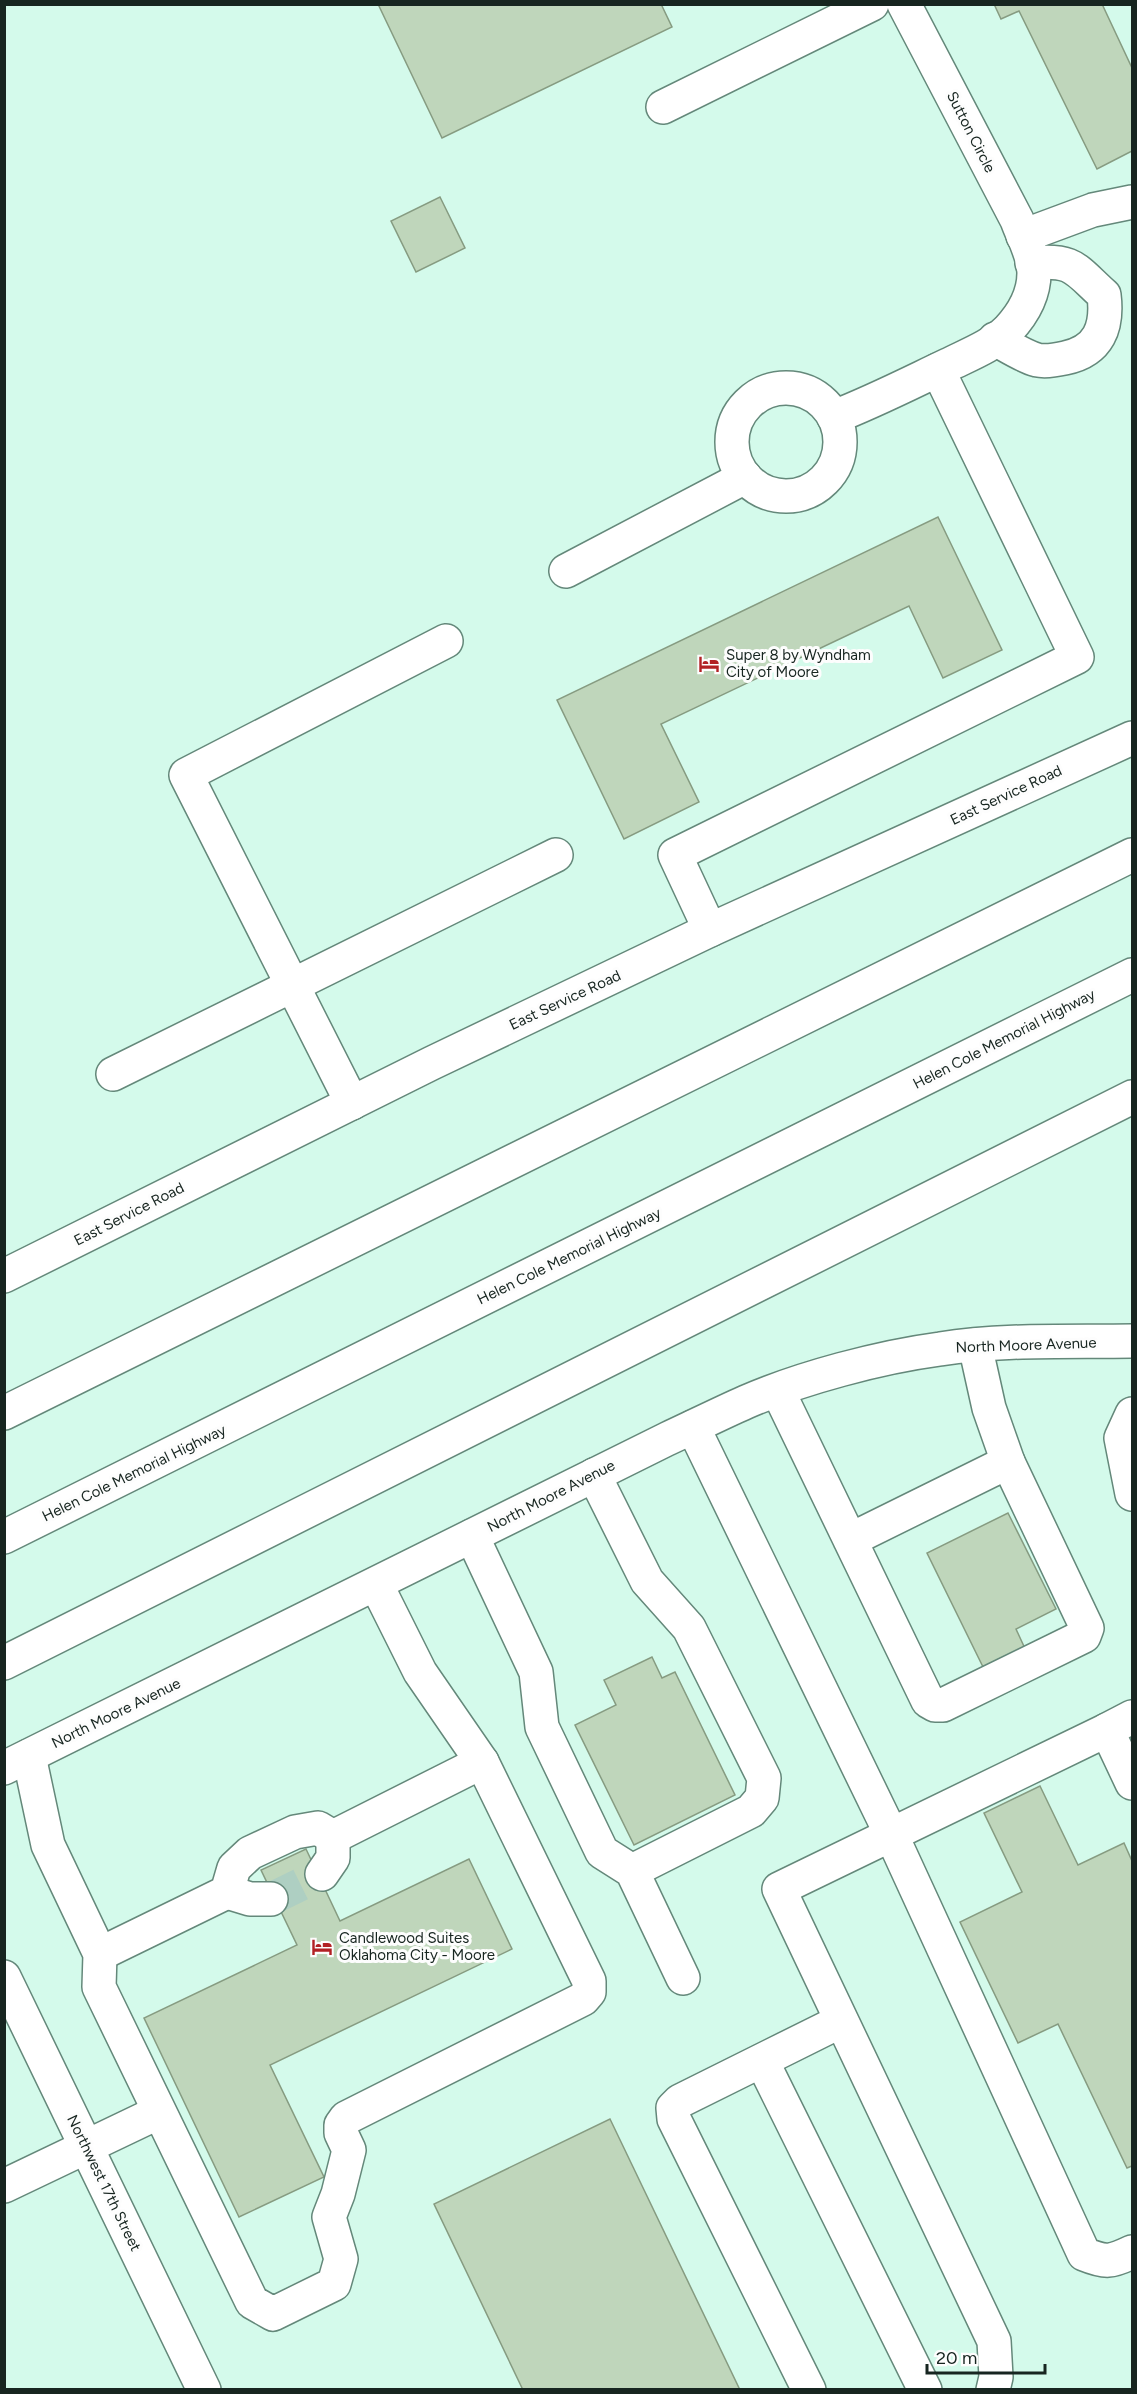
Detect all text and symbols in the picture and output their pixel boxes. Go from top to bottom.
street label: Sutton Circle [943,88,999,176]
place label: Super 8 by Wyndham City of Moore [726,646,871,681]
hotel icon: Super 8 by Wyndham City of Moore [697,652,721,676]
street label: East Service Road [947,761,1065,829]
street label: East Service Road [506,966,624,1034]
street label: Helen Cole Memorial Highway [910,985,1098,1093]
street label: East Service Road [71,1178,187,1250]
street label: Helen Cole Memorial Highway [474,1204,664,1308]
street label: North Moore Avenue [955,1334,1097,1356]
street label: Helen Cole Memorial Highway [39,1421,229,1525]
street label: North Moore Avenue [484,1456,618,1536]
street label: North Moore Avenue [49,1674,183,1752]
place label: Candlewood Suites Oklahoma City - Moore [339,1929,495,1964]
hotel icon: Candlewood Suites Oklahoma City - Moore [310,1935,334,1959]
street label: Northwest 17th Street [63,2112,145,2254]
scale bar [927,2337,1046,2375]
text: 20 m [936,2347,977,2369]

